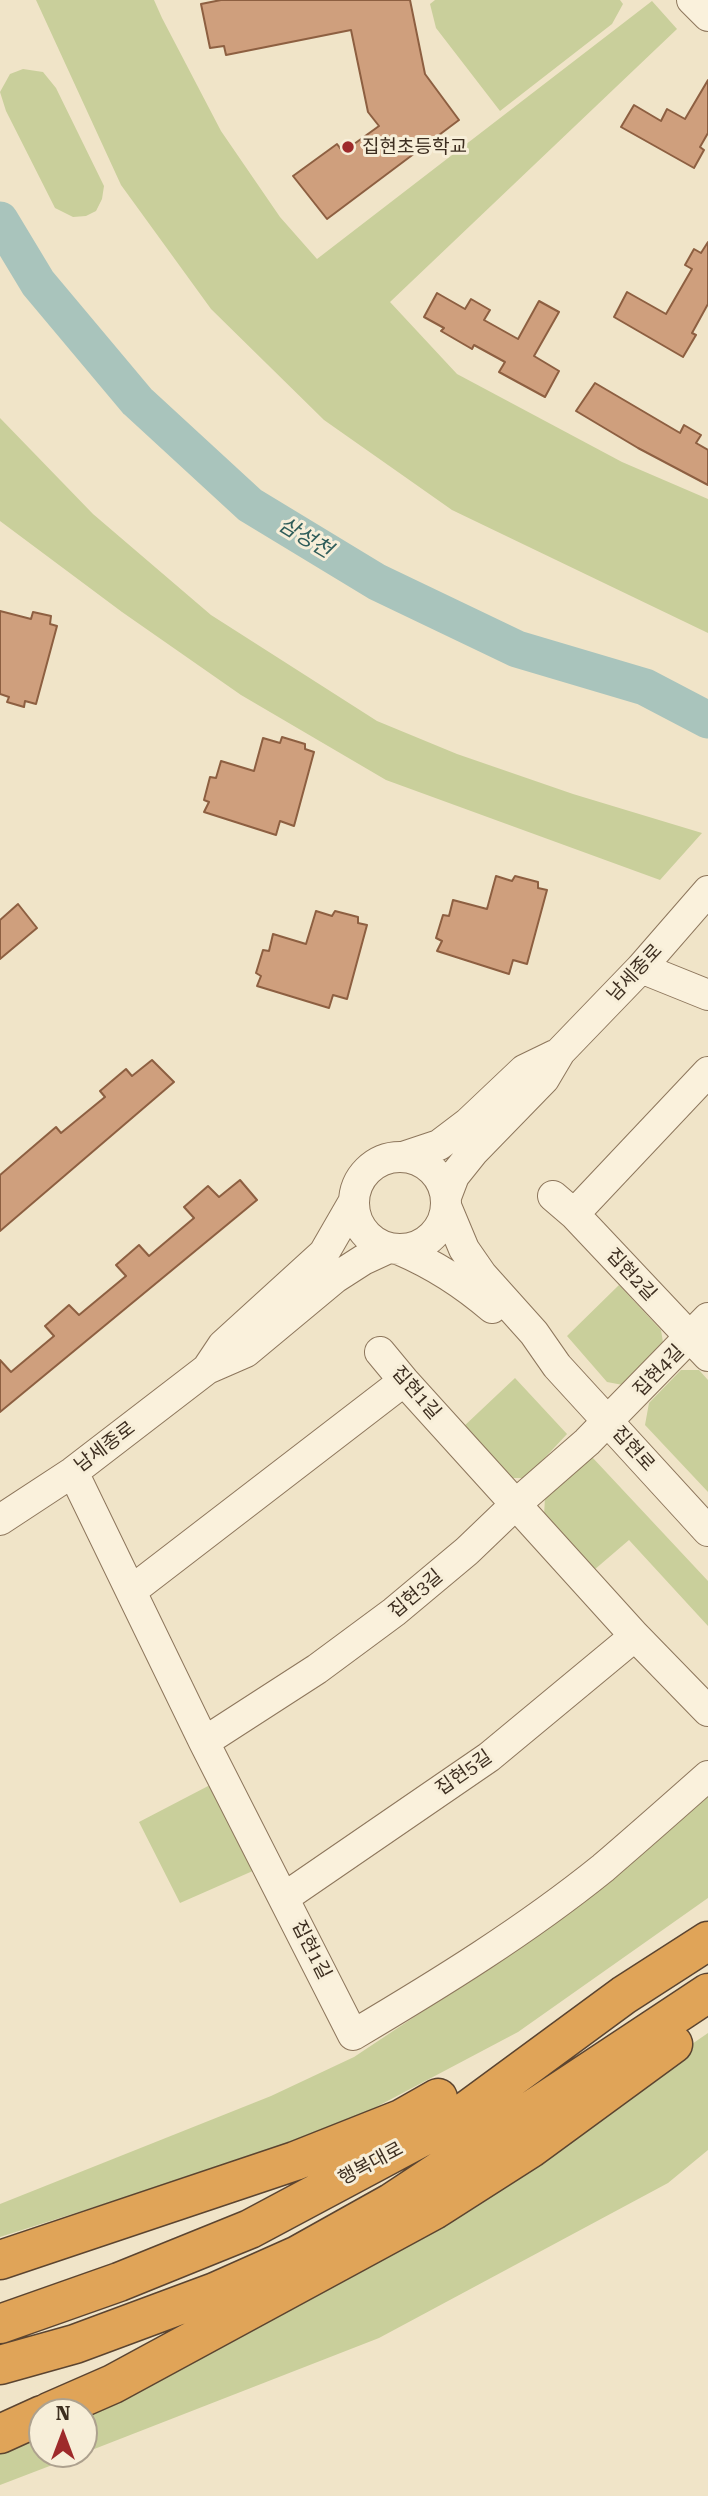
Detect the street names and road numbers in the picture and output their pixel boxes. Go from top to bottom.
street label: 남세종로 [603,940,667,1006]
street label: 집현2길 [601,1244,661,1306]
street label: 집현4길 [629,1340,689,1402]
street label: 집현1길 [387,1362,445,1424]
street label: 남세종로 [70,1417,140,1477]
street label: 집현로 [607,1422,659,1476]
street label: 집현3길 [385,1565,447,1623]
street label: 집현5길 [432,1746,496,1800]
street label: 집현1길 [287,1917,335,1983]
street label: 행복대로 [335,2138,407,2190]

